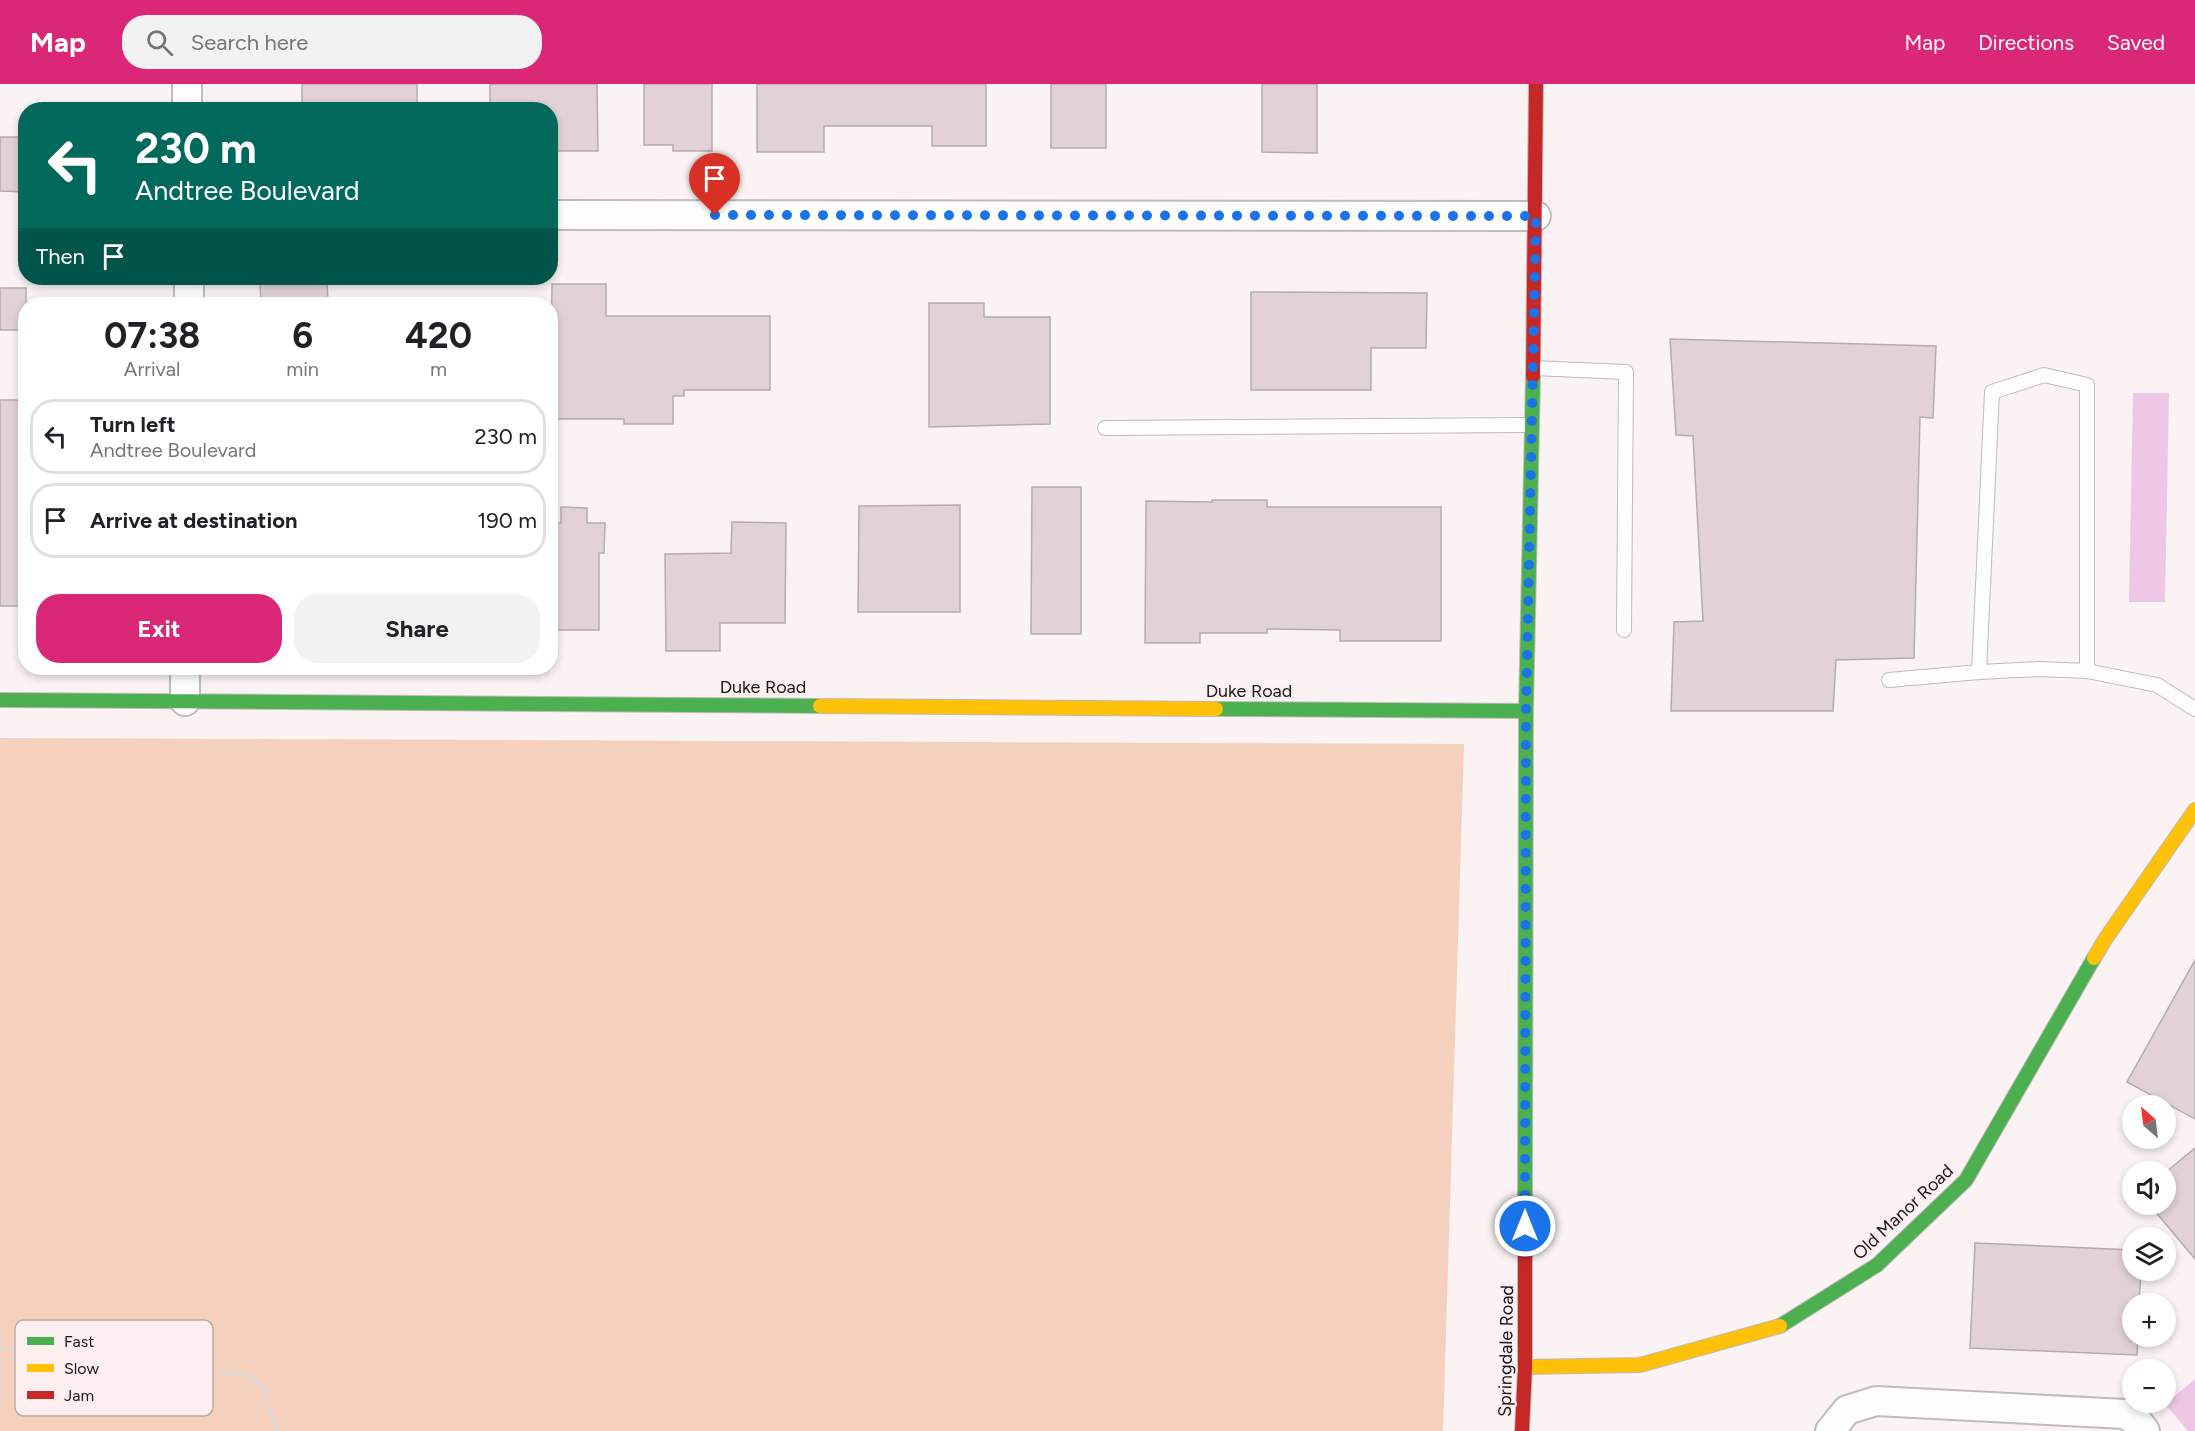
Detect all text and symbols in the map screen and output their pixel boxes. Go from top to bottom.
search box [122,15,542,69]
text: Map [30,25,86,59]
icon: search [143,26,176,59]
text: Search here [191,29,308,56]
text: Map [1904,30,1945,55]
text: Directions [1978,30,2074,55]
text: Saved [2107,30,2165,55]
text: 230 m [135,123,257,174]
icon: left [36,126,114,204]
pin [689,153,740,215]
icon: arrive [698,162,731,195]
text: Andtree Boulevard [135,174,360,207]
icon: arrive [97,240,130,273]
text: Then [36,243,85,270]
text: 07:38 [104,314,200,357]
text: 6 [292,314,313,357]
text: 420 [405,314,472,357]
text: Arrival [124,357,180,381]
text: min [286,357,319,381]
text: m [430,357,447,381]
text: Turn left [90,411,176,438]
icon: left [39,420,72,453]
text: 230 m [474,423,537,450]
text: Andtree Boulevard [90,438,256,462]
icon: arrive [39,504,72,537]
text: Arrive at destination [90,507,298,534]
text: 190 m [477,507,537,534]
button: Exit [36,594,282,663]
button: Share [294,594,540,663]
street label: Duke Road [720,676,806,698]
street label: Duke Road [1206,680,1292,702]
north arrow [2122,1095,2176,1149]
map controls [2122,1095,2176,1413]
street label: Old Manor Road [1848,1160,1958,1264]
button: sound [2122,1161,2176,1215]
position arrow [1493,1194,1557,1258]
button: layers [2122,1227,2176,1281]
street label: Springdale Road [1494,1285,1518,1417]
button: + [2122,1293,2176,1347]
legend [15,1320,213,1416]
text: Fast [64,1332,94,1351]
text: Slow [64,1359,99,1378]
button: − [2122,1359,2176,1413]
text: Jam [64,1386,94,1405]

